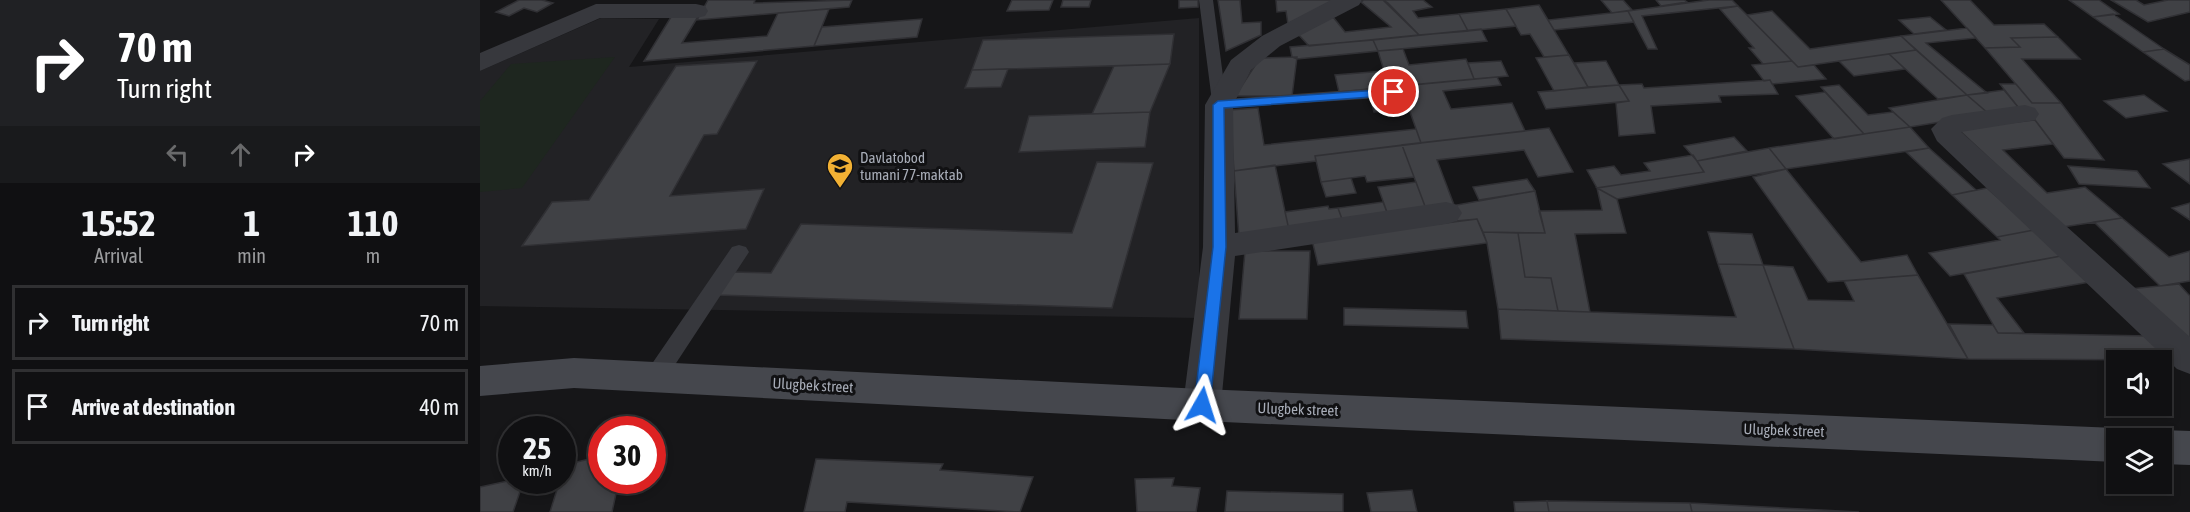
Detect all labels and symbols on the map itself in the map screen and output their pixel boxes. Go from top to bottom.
pin [1368,66,1419,117]
place label: Davlatobod tumani 77-maktab [860,149,963,183]
school or university icon: Davlatobod tumani 77-maktab [825,151,855,189]
position arrow [1170,373,1234,437]
street label: Ulugbek street [772,374,854,396]
street label: Ulugbek street [1257,399,1339,419]
speed limit sign: 30 [588,416,666,494]
street label: Ulugbek street [1743,420,1825,440]

